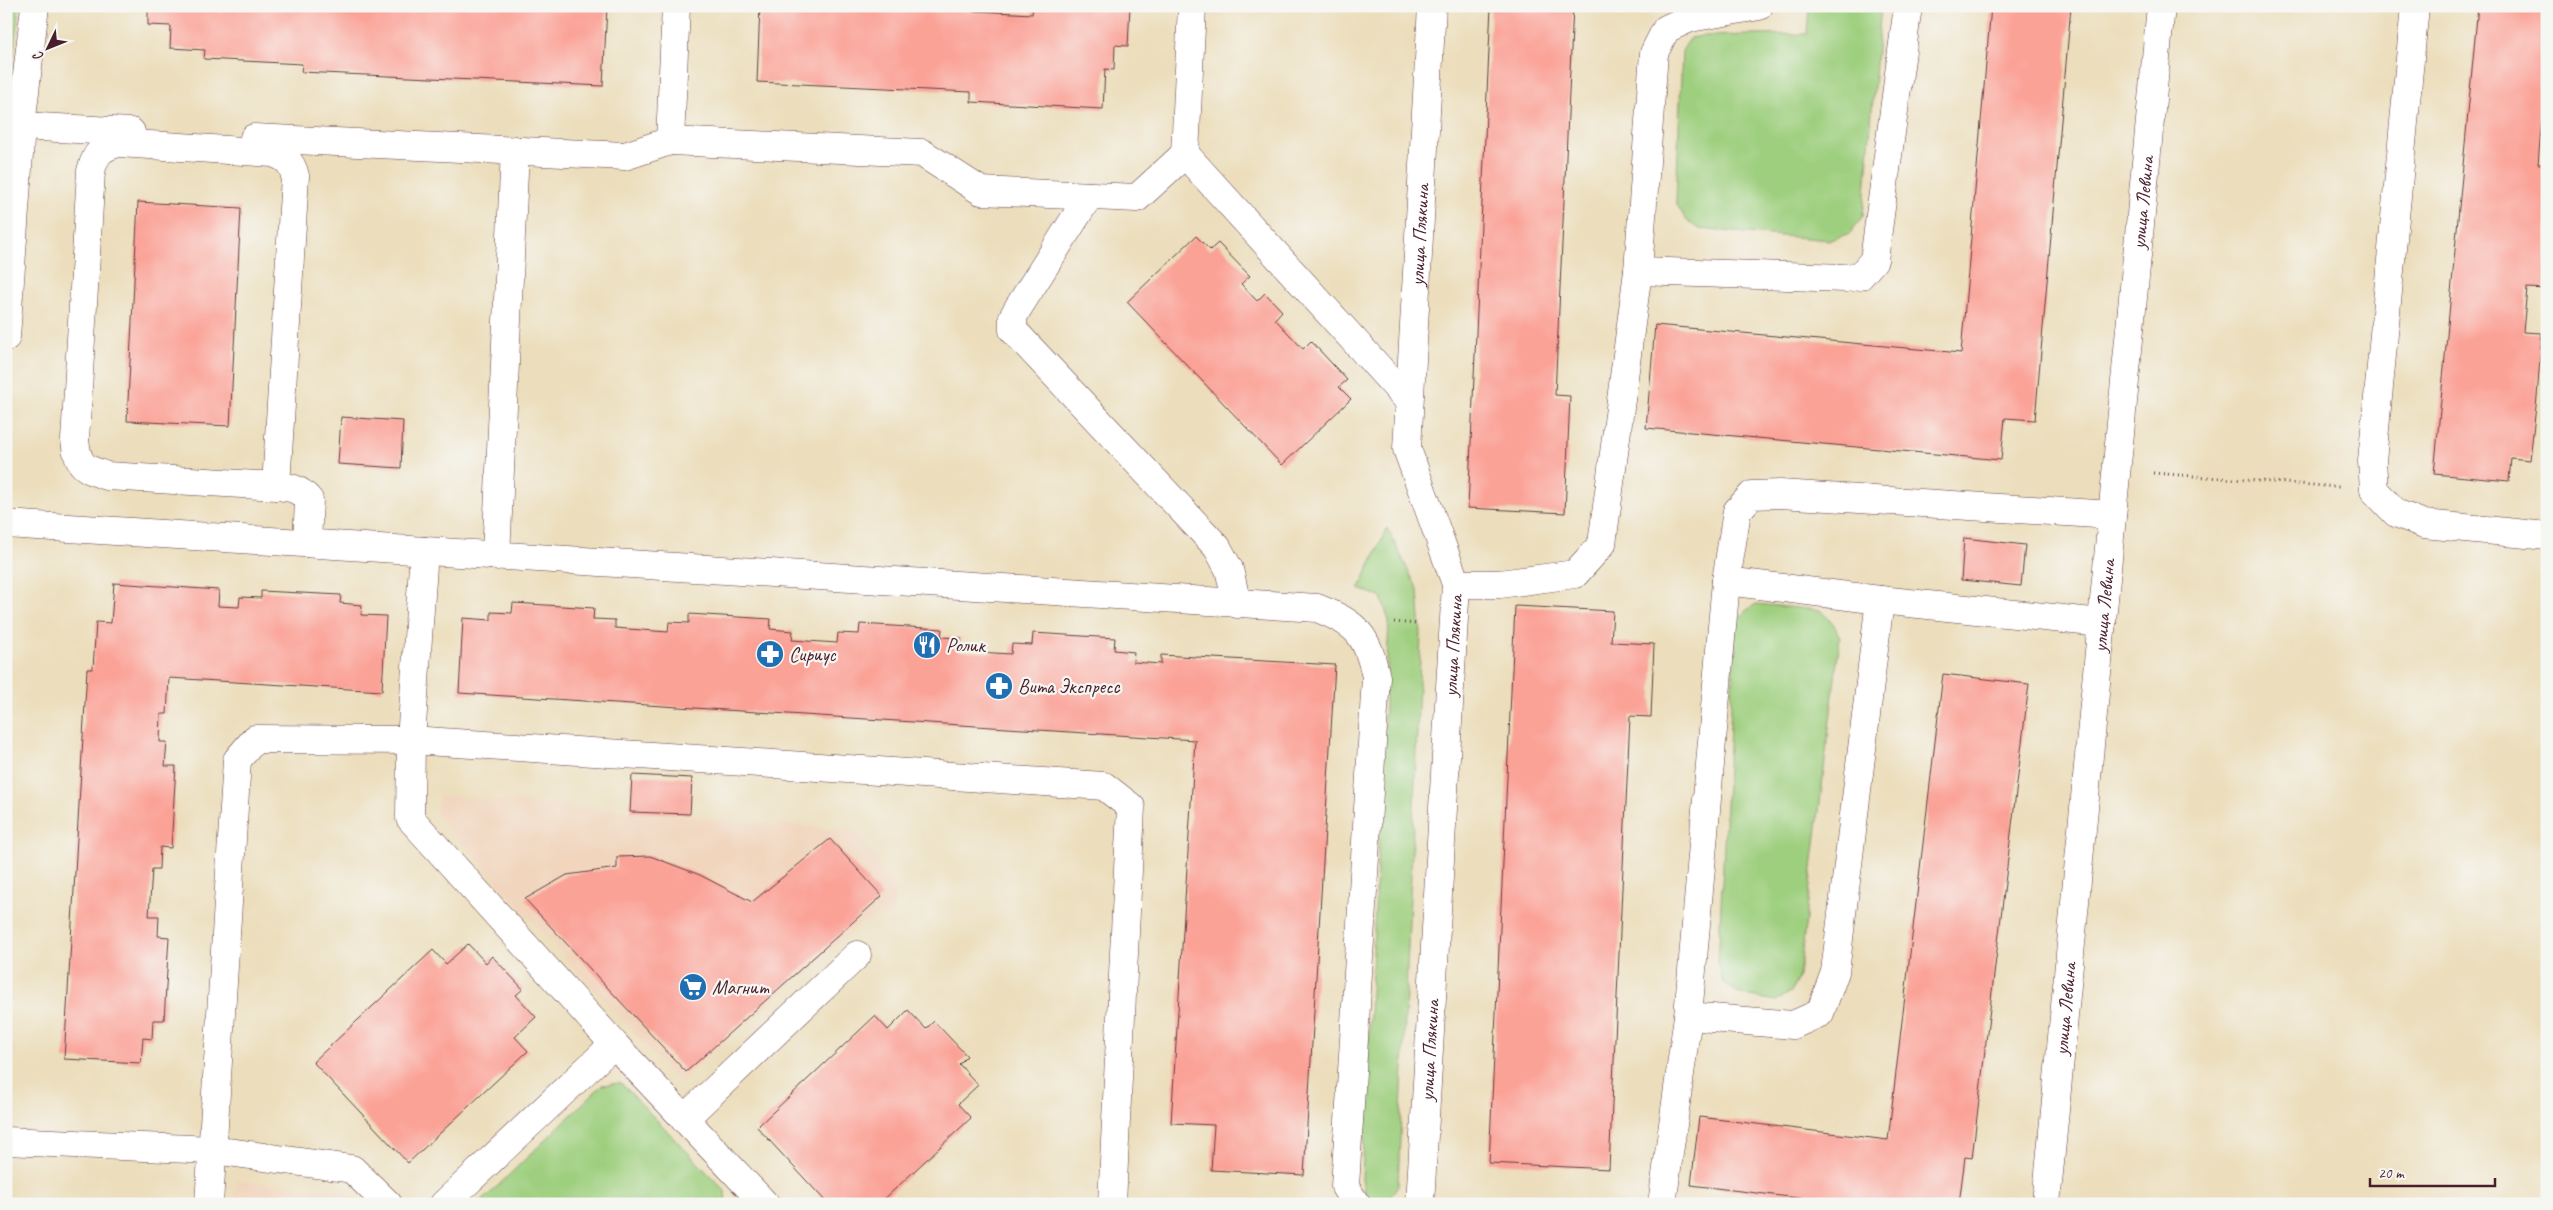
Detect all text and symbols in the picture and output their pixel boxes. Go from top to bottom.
north arrow [22,22,72,72]
text: С [29,47,47,65]
street label: улица Левина [2126,153,2160,251]
street label: улица Плякина [1404,182,1435,287]
street label: улица Левина [2087,557,2121,654]
street label: улица Плякина [1437,593,1468,698]
restaurant icon: Ролик [912,630,942,660]
place label: Ролик [946,633,986,658]
pharmacy icon: Сириус [755,639,785,669]
place label: Сириус [789,642,836,667]
pharmacy icon: Вита Экспресс [984,671,1014,701]
place label: Вита Экспресс [1018,674,1120,699]
street label: улица Левина [2048,960,2082,1057]
supermarket icon: Магнит [678,972,708,1002]
place label: Магнит [712,975,770,1000]
street label: улица Плякина [1414,997,1445,1103]
scale bar [2370,1155,2496,1187]
text: 20 m [2378,1164,2405,1183]

